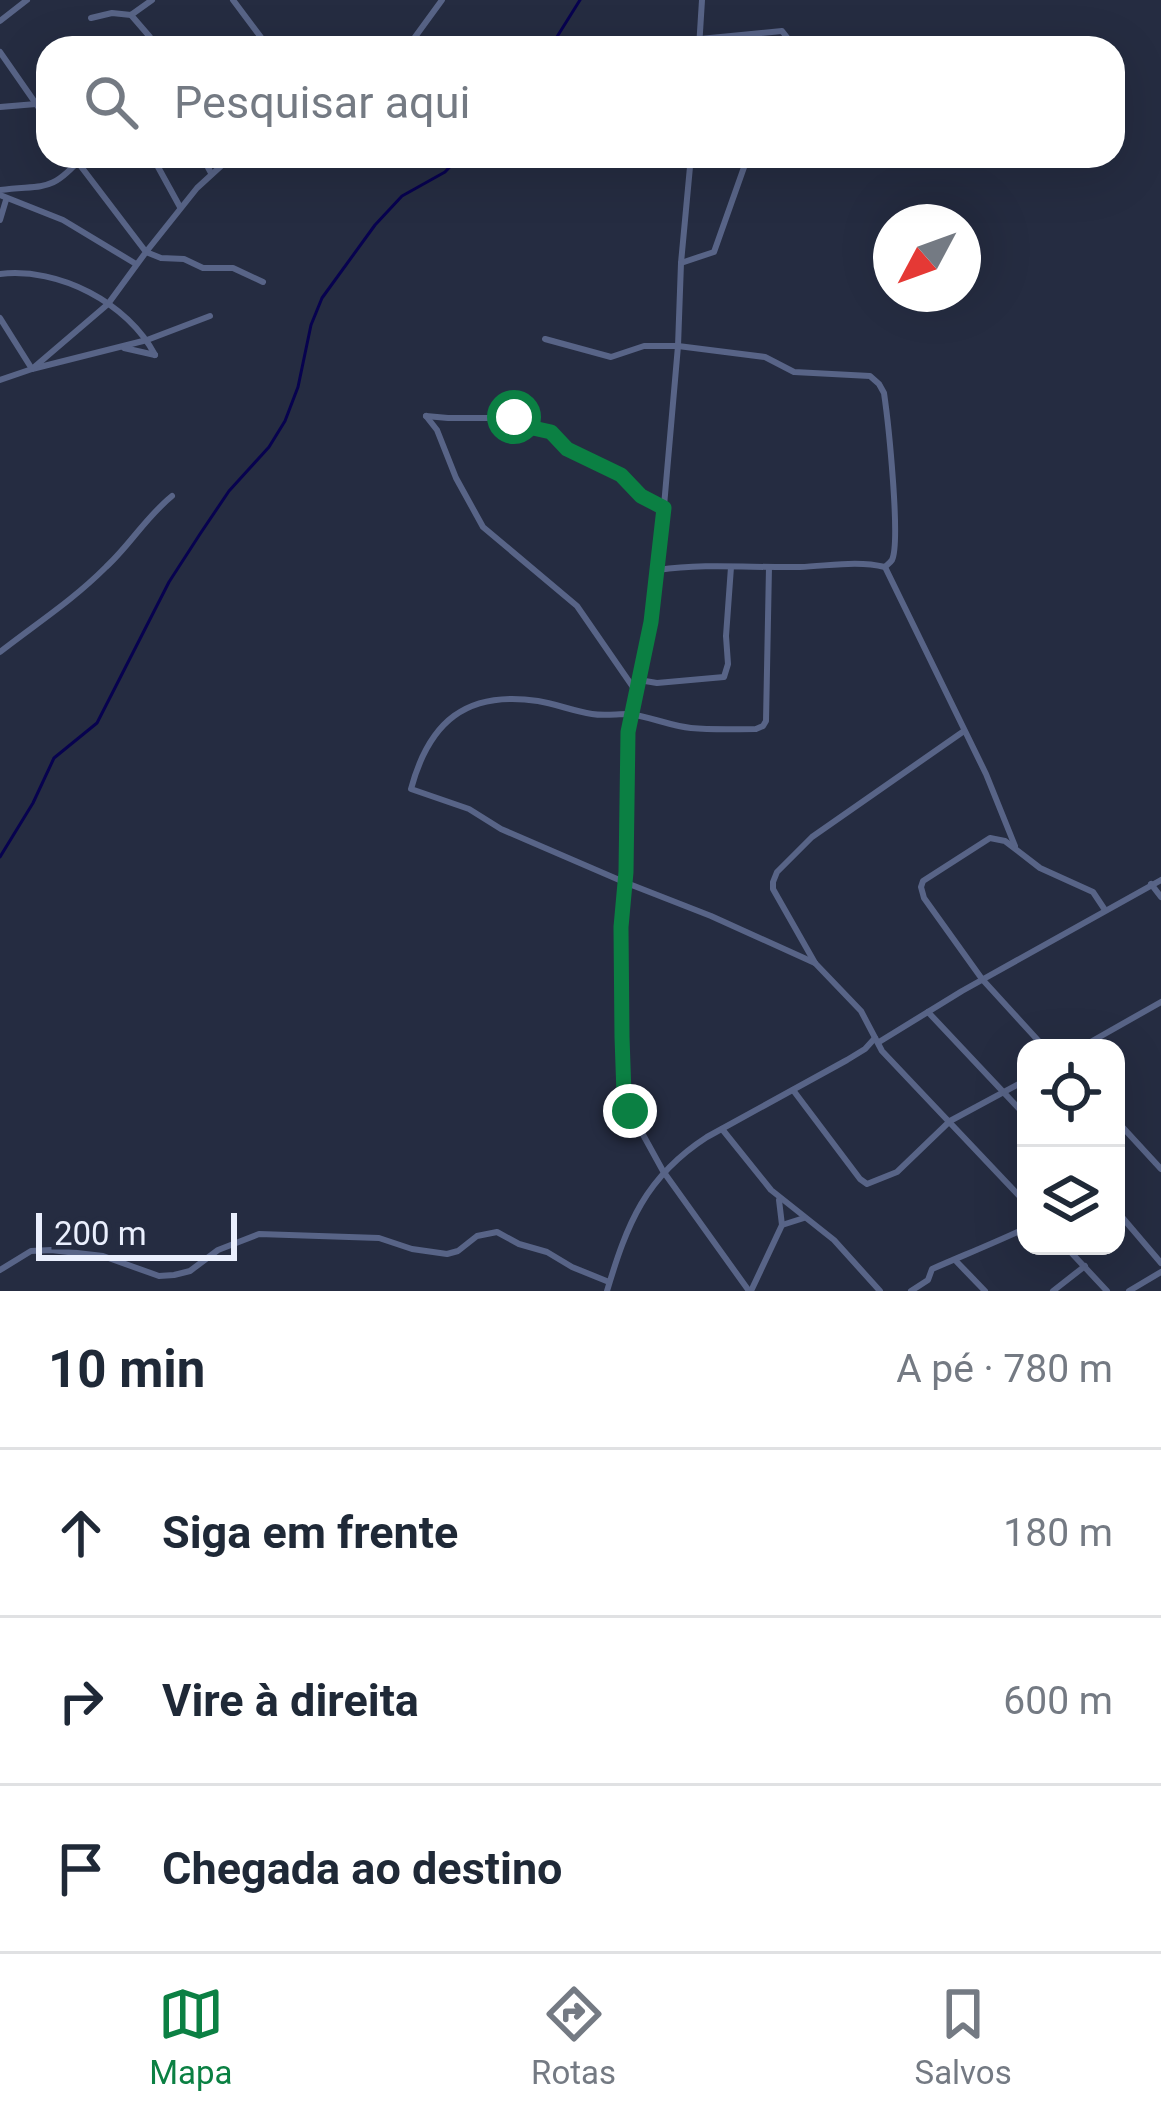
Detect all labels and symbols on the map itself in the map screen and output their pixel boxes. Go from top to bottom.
north arrow [873,204,981,312]
route start [487,390,541,444]
route end [603,1084,657,1138]
scale bar [36,1207,237,1260]

